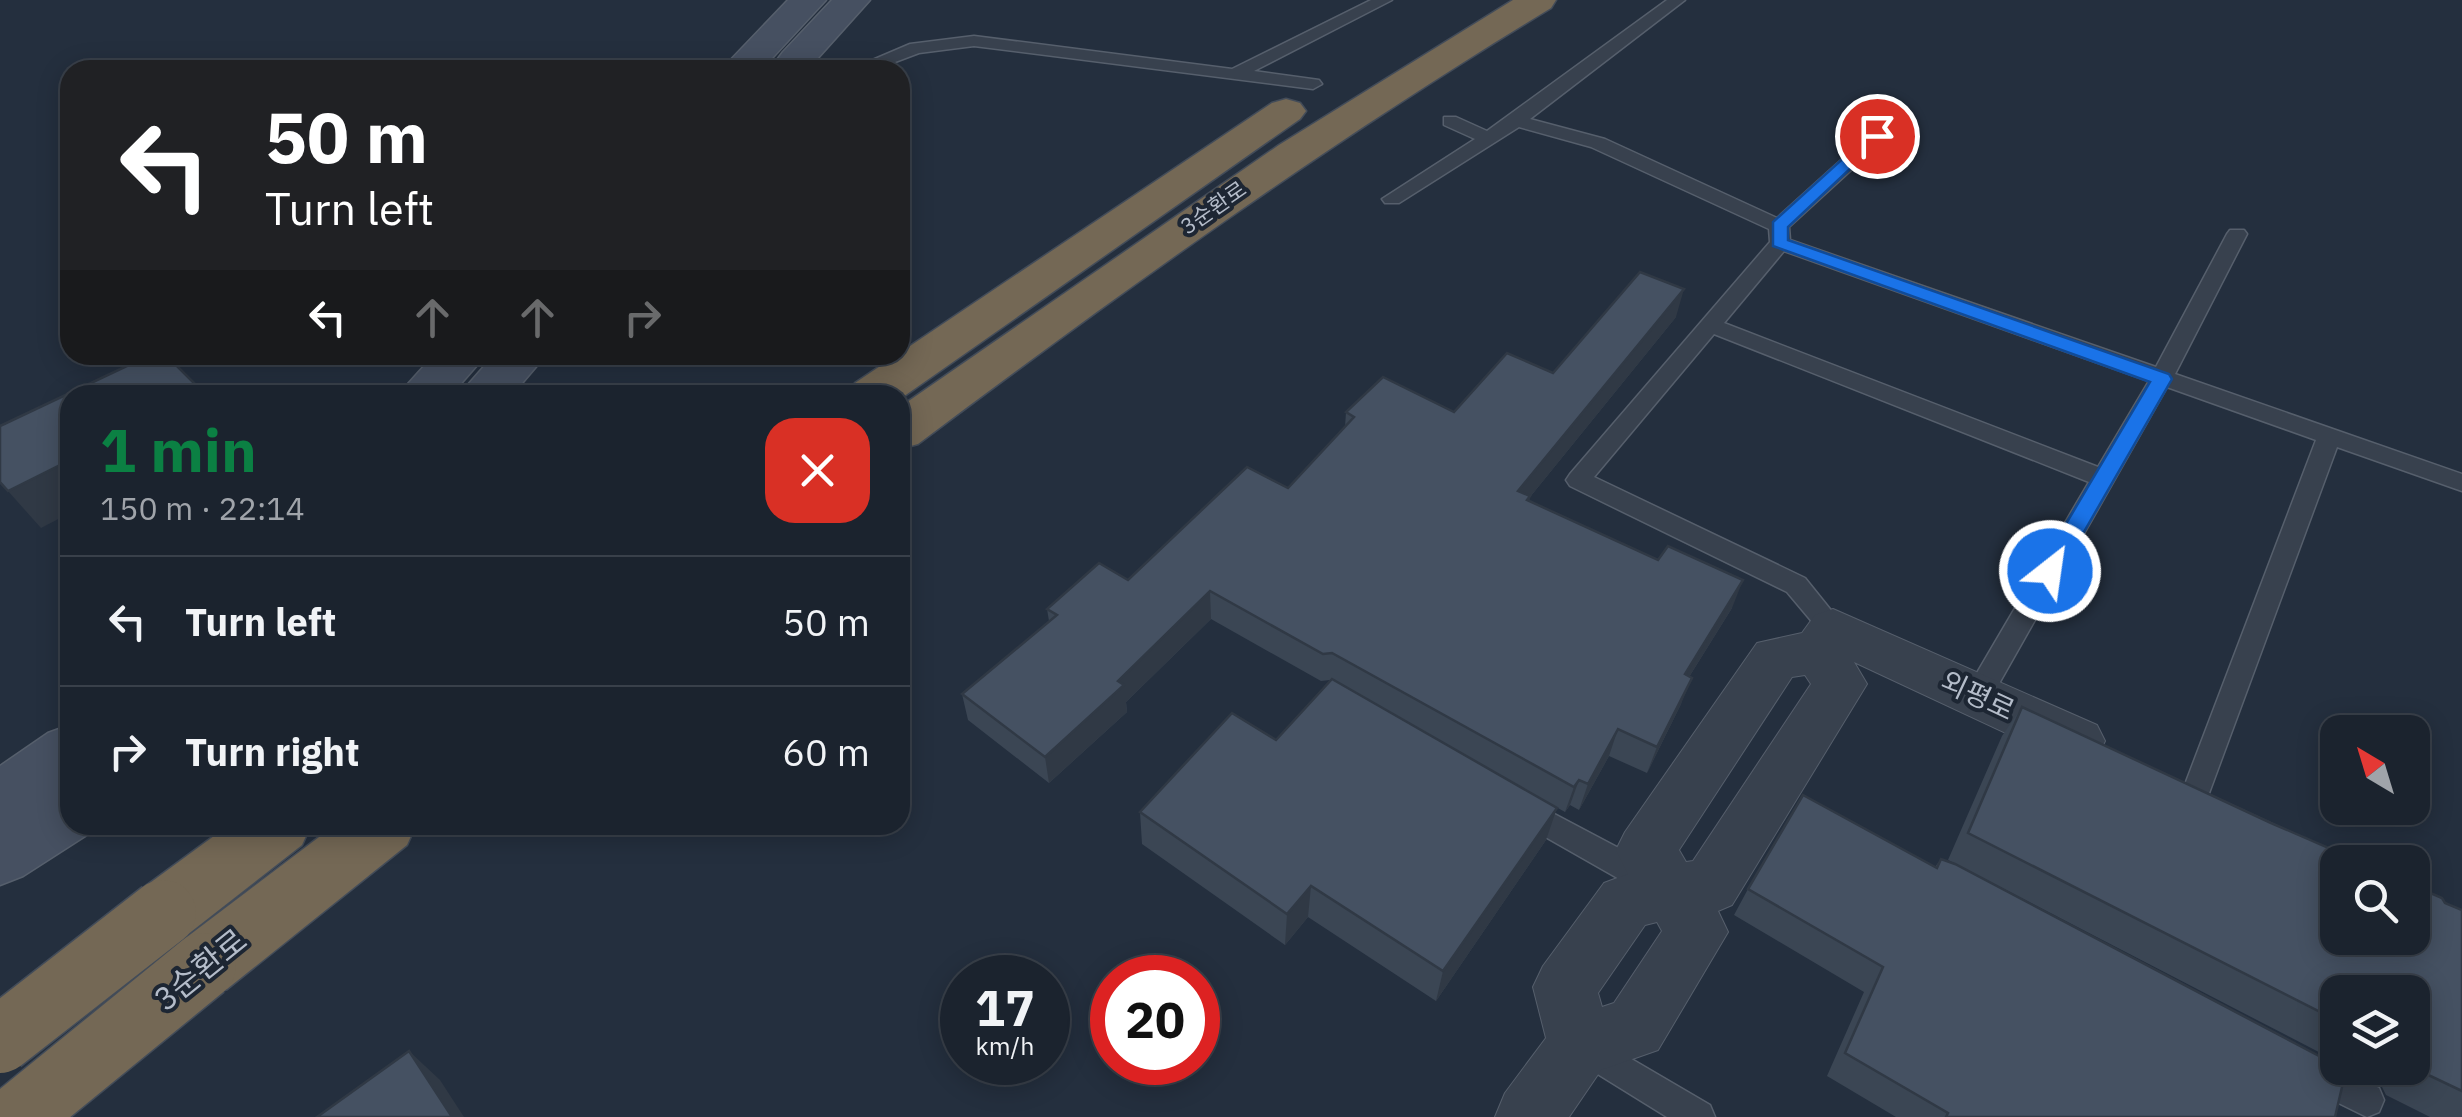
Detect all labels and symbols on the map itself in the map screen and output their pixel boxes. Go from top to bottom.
pin [1835,94,1920,179]
street label: 3순환로 [1174,174,1252,240]
position arrow [1998,519,2102,623]
street label: 외평로 [1935,662,2021,728]
north arrow [2320,715,2430,825]
street label: 3순환로 [145,919,255,1019]
speed limit sign: 20 [1090,955,1220,1085]

